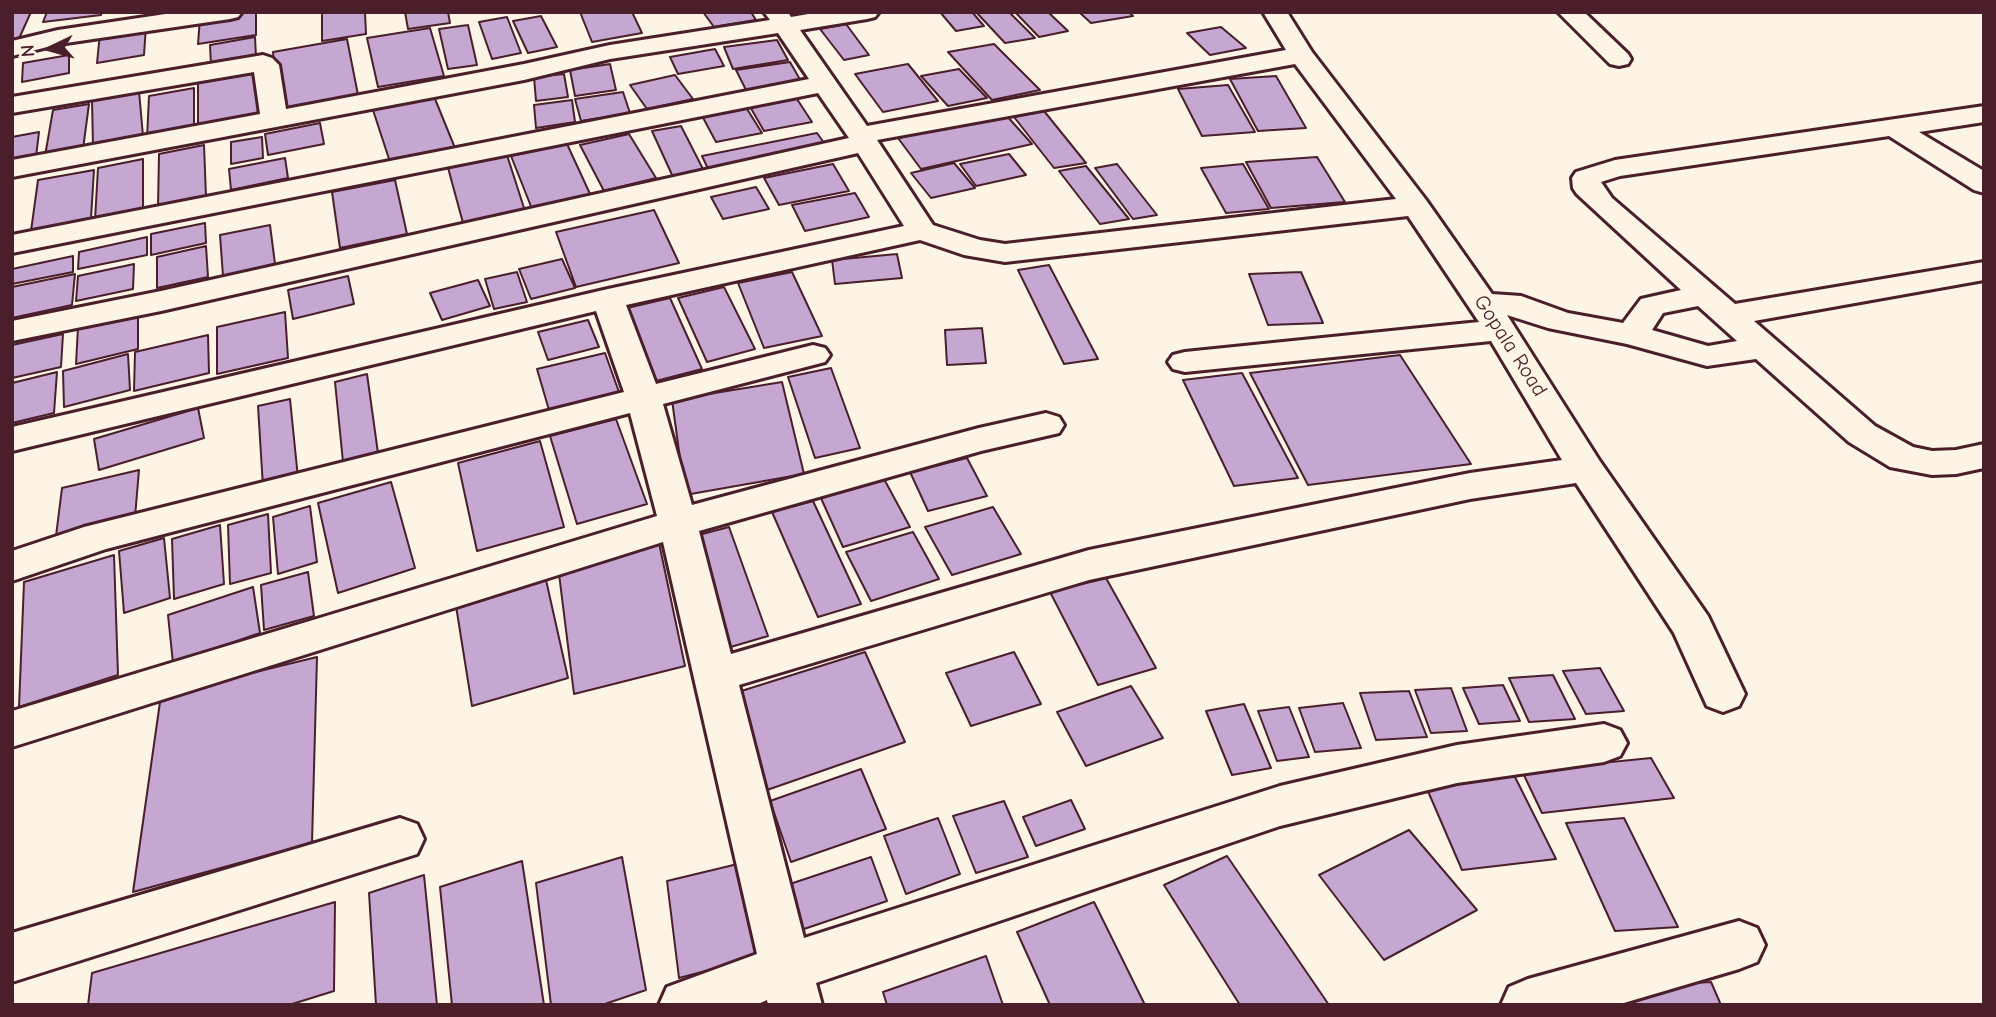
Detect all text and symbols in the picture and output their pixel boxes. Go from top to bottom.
north arrow [14,14,84,84]
text: N [17,44,40,58]
street label: Gopala Road [1468,291,1552,401]

